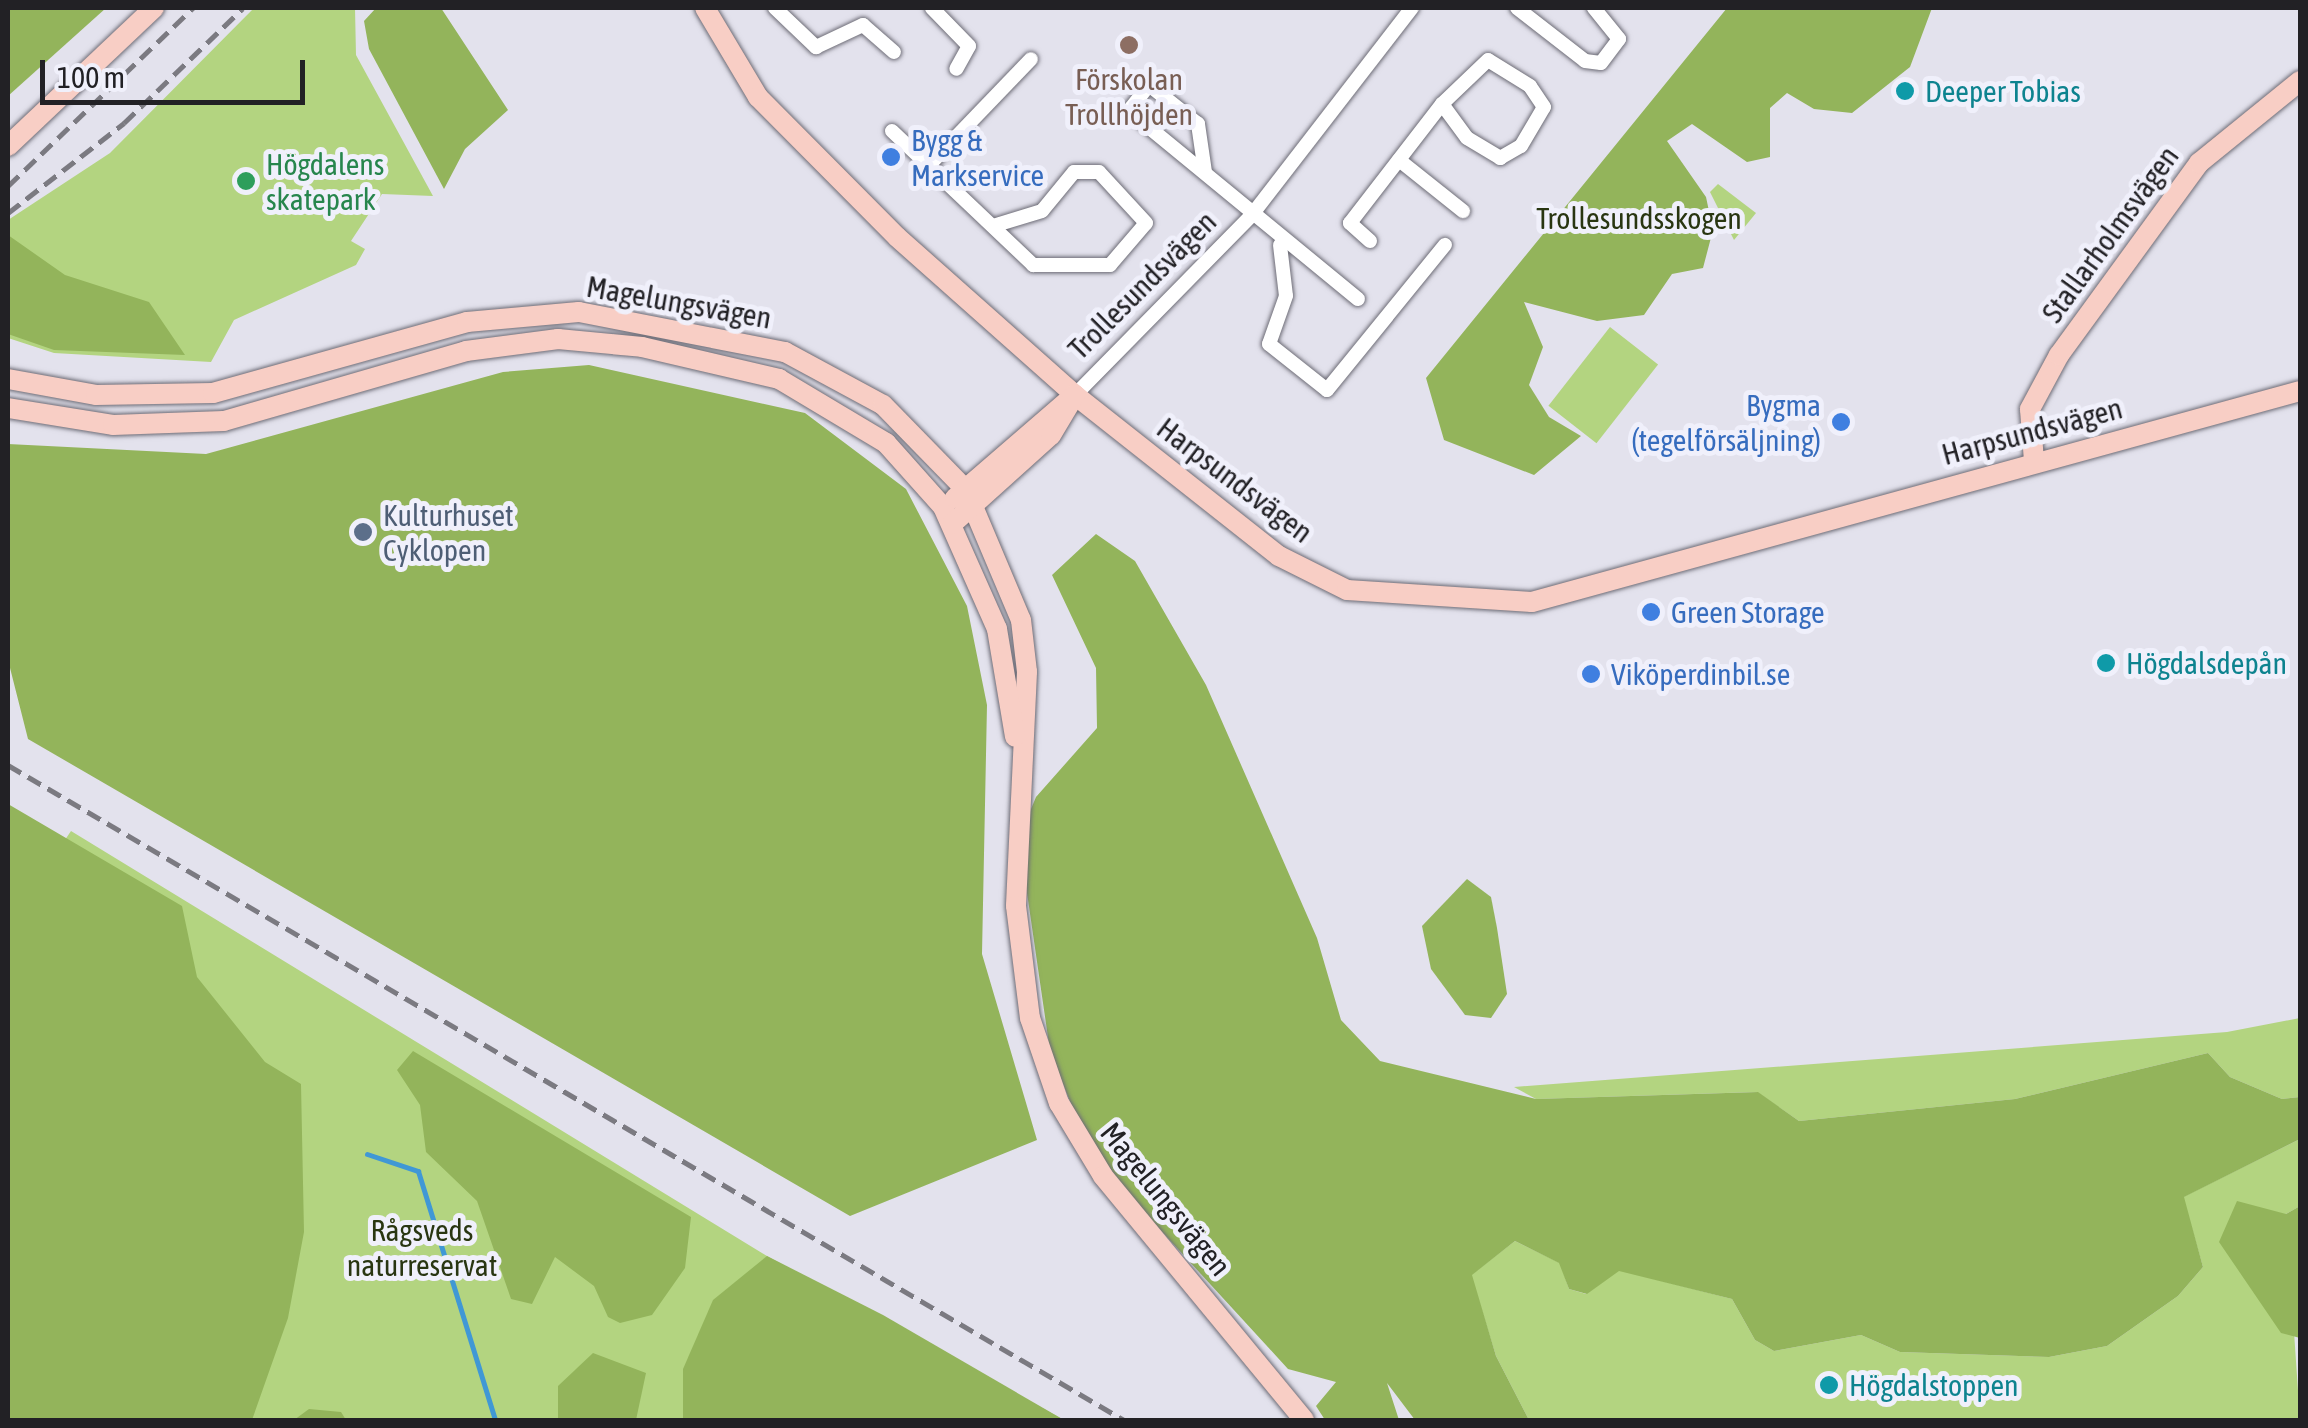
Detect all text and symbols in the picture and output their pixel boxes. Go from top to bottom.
marker: Förskolan Trollhöjden [1118,34,1140,56]
scale bar [45,40,310,102]
text: 100 m [57,60,125,94]
place label: Förskolan Trollhöjden [1065,61,1193,132]
place label: Deeper Tobias [1925,73,2081,109]
marker: Deeper Tobias [1894,80,1916,102]
place label: Bygg & Markservice [911,122,1044,192]
street label: Stallarholmsvägen [2034,139,2186,329]
place label: Högdalens skatepark [266,146,384,216]
marker: Bygg & Markservice [880,146,902,168]
marker: Högdalens skatepark [235,170,257,192]
park label: Trollesundsskogen [1536,200,1742,236]
street label: Trollesundsvägen [1061,204,1223,366]
street label: Magelungsvägen [584,268,774,336]
place label: Bygma (tegelförsäljning) [1631,387,1821,458]
street label: Harpsundsvägen [1938,390,2126,472]
street label: Harpsundsvägen [1150,410,1320,550]
marker: Bygma (tegelförsäljning) [1830,411,1852,433]
place label: Kulturhuset Cyklopen [383,497,514,568]
marker: Kulturhuset Cyklopen [352,521,374,543]
place label: Green Storage [1671,594,1825,630]
marker: Green Storage [1640,601,1662,623]
place label: Högdalsdepån [2126,645,2287,681]
marker: Högdalsdepån [2095,652,2117,674]
place label: Viköperdinbil.se [1611,656,1790,692]
marker: Viköperdinbil.se [1580,663,1602,685]
street label: Magelungsvägen [1093,1115,1239,1283]
park label: Rågsveds naturreservat [347,1212,497,1282]
place label: Högdalstoppen [1849,1367,2019,1403]
marker: Högdalstoppen [1818,1374,1840,1396]

